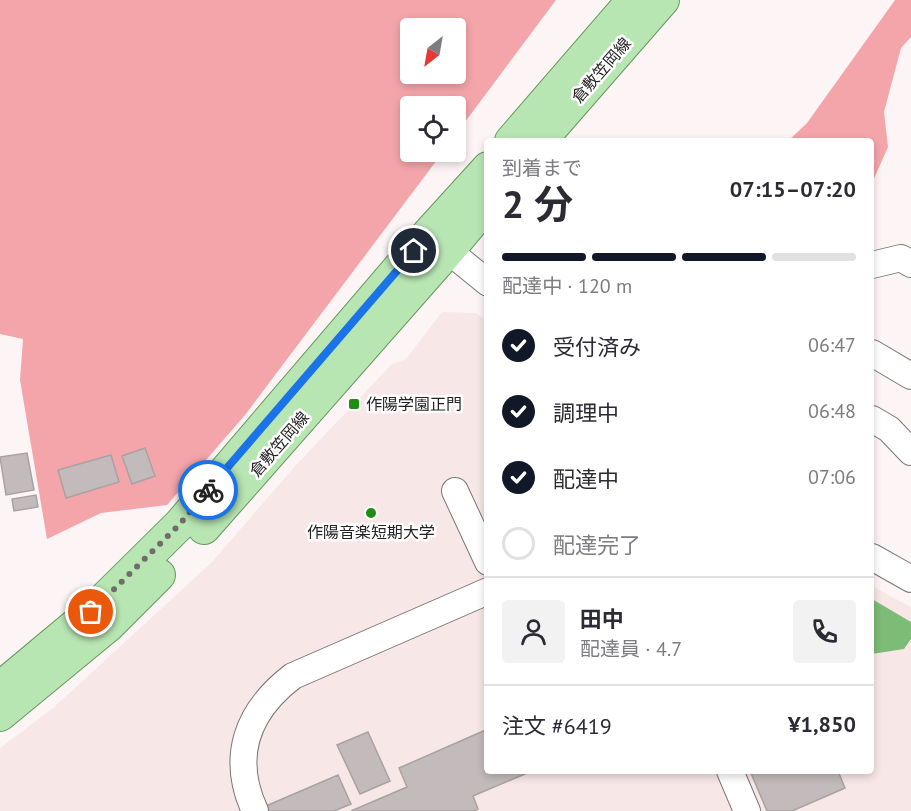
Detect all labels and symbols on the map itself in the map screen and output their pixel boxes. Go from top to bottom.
north arrow [400,18,466,84]
street label: 倉敷笠岡線 [567,33,635,107]
pin [388,225,439,276]
place label: 作陽学園正門 [366,394,462,414]
marker: 作陽学園正門 [347,397,361,411]
street label: 倉敷笠岡線 [245,407,313,481]
courier [178,460,238,520]
marker: 作陽音楽短期大学 [364,506,378,520]
place label: 作陽音楽短期大学 [307,522,435,542]
pin [65,586,116,637]

